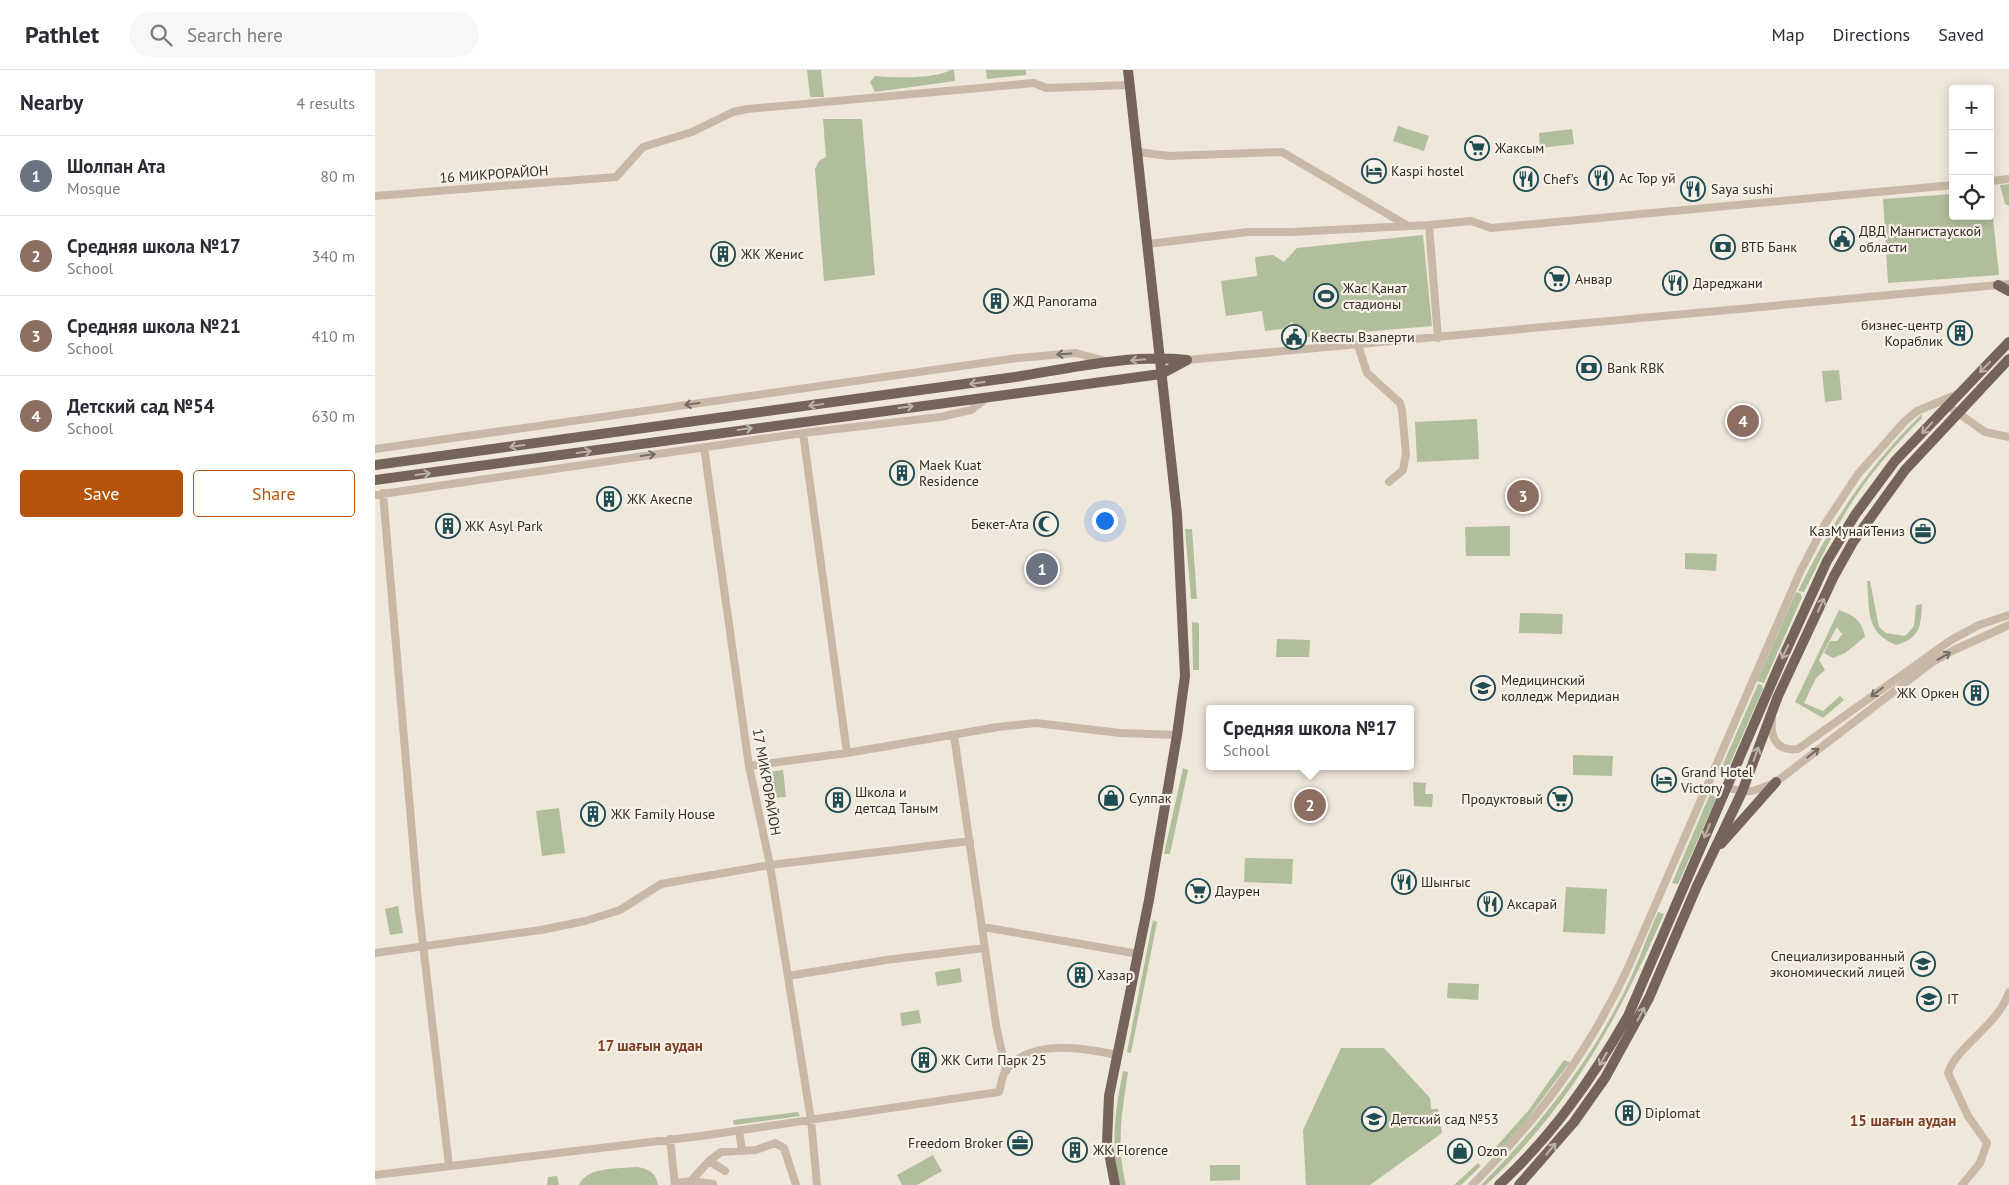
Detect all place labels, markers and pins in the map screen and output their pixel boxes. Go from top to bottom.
supermarket icon: Жаксым [1464,135,1490,161]
place label: Жаксым [1494,139,1544,157]
hotel icon: Kaspi hostel [1361,158,1387,184]
place label: Kaspi hostel [1391,162,1464,180]
restaurant icon: Ас Тор уй [1588,165,1614,191]
restaurant icon: Chef's [1513,166,1539,192]
place label: Ас Тор уй [1619,169,1676,187]
place label: Chef's [1543,170,1579,188]
restaurant icon: Saya sushi [1680,176,1706,202]
place label: Saya sushi [1711,180,1773,198]
place label: ДВД Мангистауской области [1859,222,1981,256]
public building icon: ДВД Мангистауской области [1829,226,1855,252]
bank icon: ВТБ Банк [1710,234,1736,260]
place label: ВТБ Банк [1741,238,1797,256]
building icon: ЖК Женис [710,241,736,267]
place label: ЖК Женис [740,245,804,263]
supermarket icon: Анвар [1544,266,1570,292]
place label: Анвар [1575,270,1612,288]
restaurant icon: Дареджани [1662,270,1688,296]
place label: Дареджани [1693,274,1763,292]
place label: Жас Қанат стадионы [1342,279,1407,313]
sports icon: Жас Қанат стадионы [1313,283,1339,309]
building icon: ЖД Panorama [983,288,1009,314]
place label: ЖД Panorama [1012,292,1097,310]
place label: бизнес-центр Кораблик [1861,316,1943,350]
building icon: бизнес-центр Кораблик [1947,320,1973,346]
public building icon: Квесты Взаперти [1281,324,1307,350]
place label: Квесты Взаперти [1311,328,1415,346]
bank icon: Bank RBK [1576,355,1602,381]
place label: Bank RBK [1607,359,1665,377]
pin: 4 [1727,402,1759,440]
place label: Maek Kuat Residence [919,456,982,490]
building icon: Maek Kuat Residence [889,460,915,486]
pin: 3 [1507,477,1539,515]
building icon: ЖК Акеспе [596,486,622,512]
place label: ЖК Акеспе [626,490,693,508]
mosque icon: Бекет-Ата [1033,511,1059,537]
building icon: ЖК Asyl Park [435,513,461,539]
place label: Бекет-Ата [971,515,1029,533]
place label: ЖК Asyl Park [464,517,543,535]
office icon: КазМунайТениз [1910,518,1936,544]
place label: КазМунайТениз [1809,522,1905,540]
pin: 1 [1026,550,1058,588]
place label: Медицинский колледж Меридиан [1501,671,1620,705]
school or university icon: Медицинский колледж Меридиан [1470,675,1496,701]
building icon: ЖК Оркен [1963,680,1989,706]
place label: ЖК Оркен [1896,684,1959,702]
place label: Grand Hotel Victory [1680,763,1753,797]
hotel icon: Grand Hotel Victory [1651,767,1677,793]
place label: Школа и детсад Таным [855,783,938,817]
shop icon: Сулпак [1098,785,1124,811]
pin: 2 [1294,786,1326,824]
supermarket icon: Продуктовый [1547,786,1573,812]
building icon: Школа и детсад Таным [825,787,851,813]
place label: Сулпак [1129,789,1172,807]
place label: Продуктовый [1461,790,1543,808]
building icon: ЖК Family House [580,801,606,827]
place label: ЖК Family House [610,805,715,823]
restaurant icon: Шынгыс [1391,869,1417,895]
place label: Шынгыс [1421,873,1471,891]
supermarket icon: Даурен [1185,878,1211,904]
place label: Даурен [1215,882,1260,900]
restaurant icon: Аксарай [1477,891,1503,917]
place label: Аксарай [1507,895,1557,913]
place label: Специализированный экономический лицей [1770,947,1905,981]
school or university icon: Специализированный экономический лицей [1910,951,1936,977]
building icon: Хазар [1067,962,1093,988]
place label: Хазар [1097,966,1133,984]
school or university icon: IT [1916,986,1942,1012]
place label: IT [1947,990,1959,1008]
building icon: ЖК Сити Парк 25 [911,1047,937,1073]
place label: ЖК Сити Парк 25 [940,1051,1047,1069]
building icon: Diplomat [1615,1100,1641,1126]
place label: Diplomat [1645,1104,1700,1122]
school or university icon: Детский сад №53 [1361,1106,1387,1132]
place label: Детский сад №53 [1391,1110,1499,1128]
office icon: Freedom Broker [1007,1130,1033,1156]
place label: Freedom Broker [908,1134,1003,1152]
building icon: ЖК Florence [1062,1137,1088,1163]
shop icon: Ozon [1447,1138,1473,1164]
place label: ЖК Florence [1092,1141,1168,1159]
place label: Ozon [1477,1142,1507,1160]

